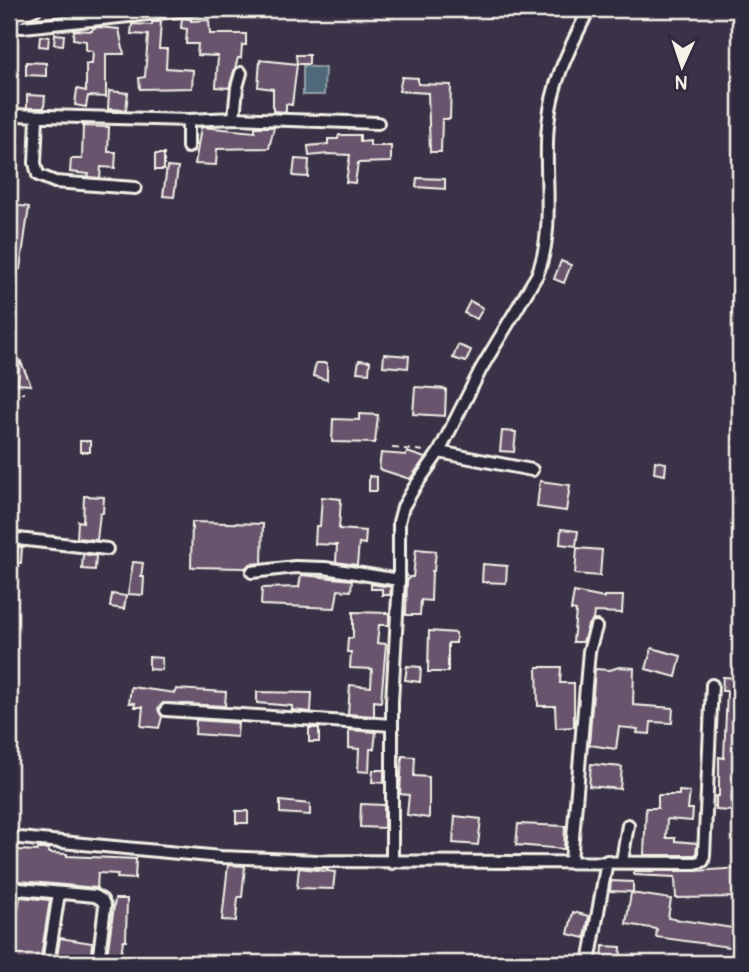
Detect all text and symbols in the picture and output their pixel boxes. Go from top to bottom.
north arrow [648,32,718,102]
text: N [674,70,688,94]

